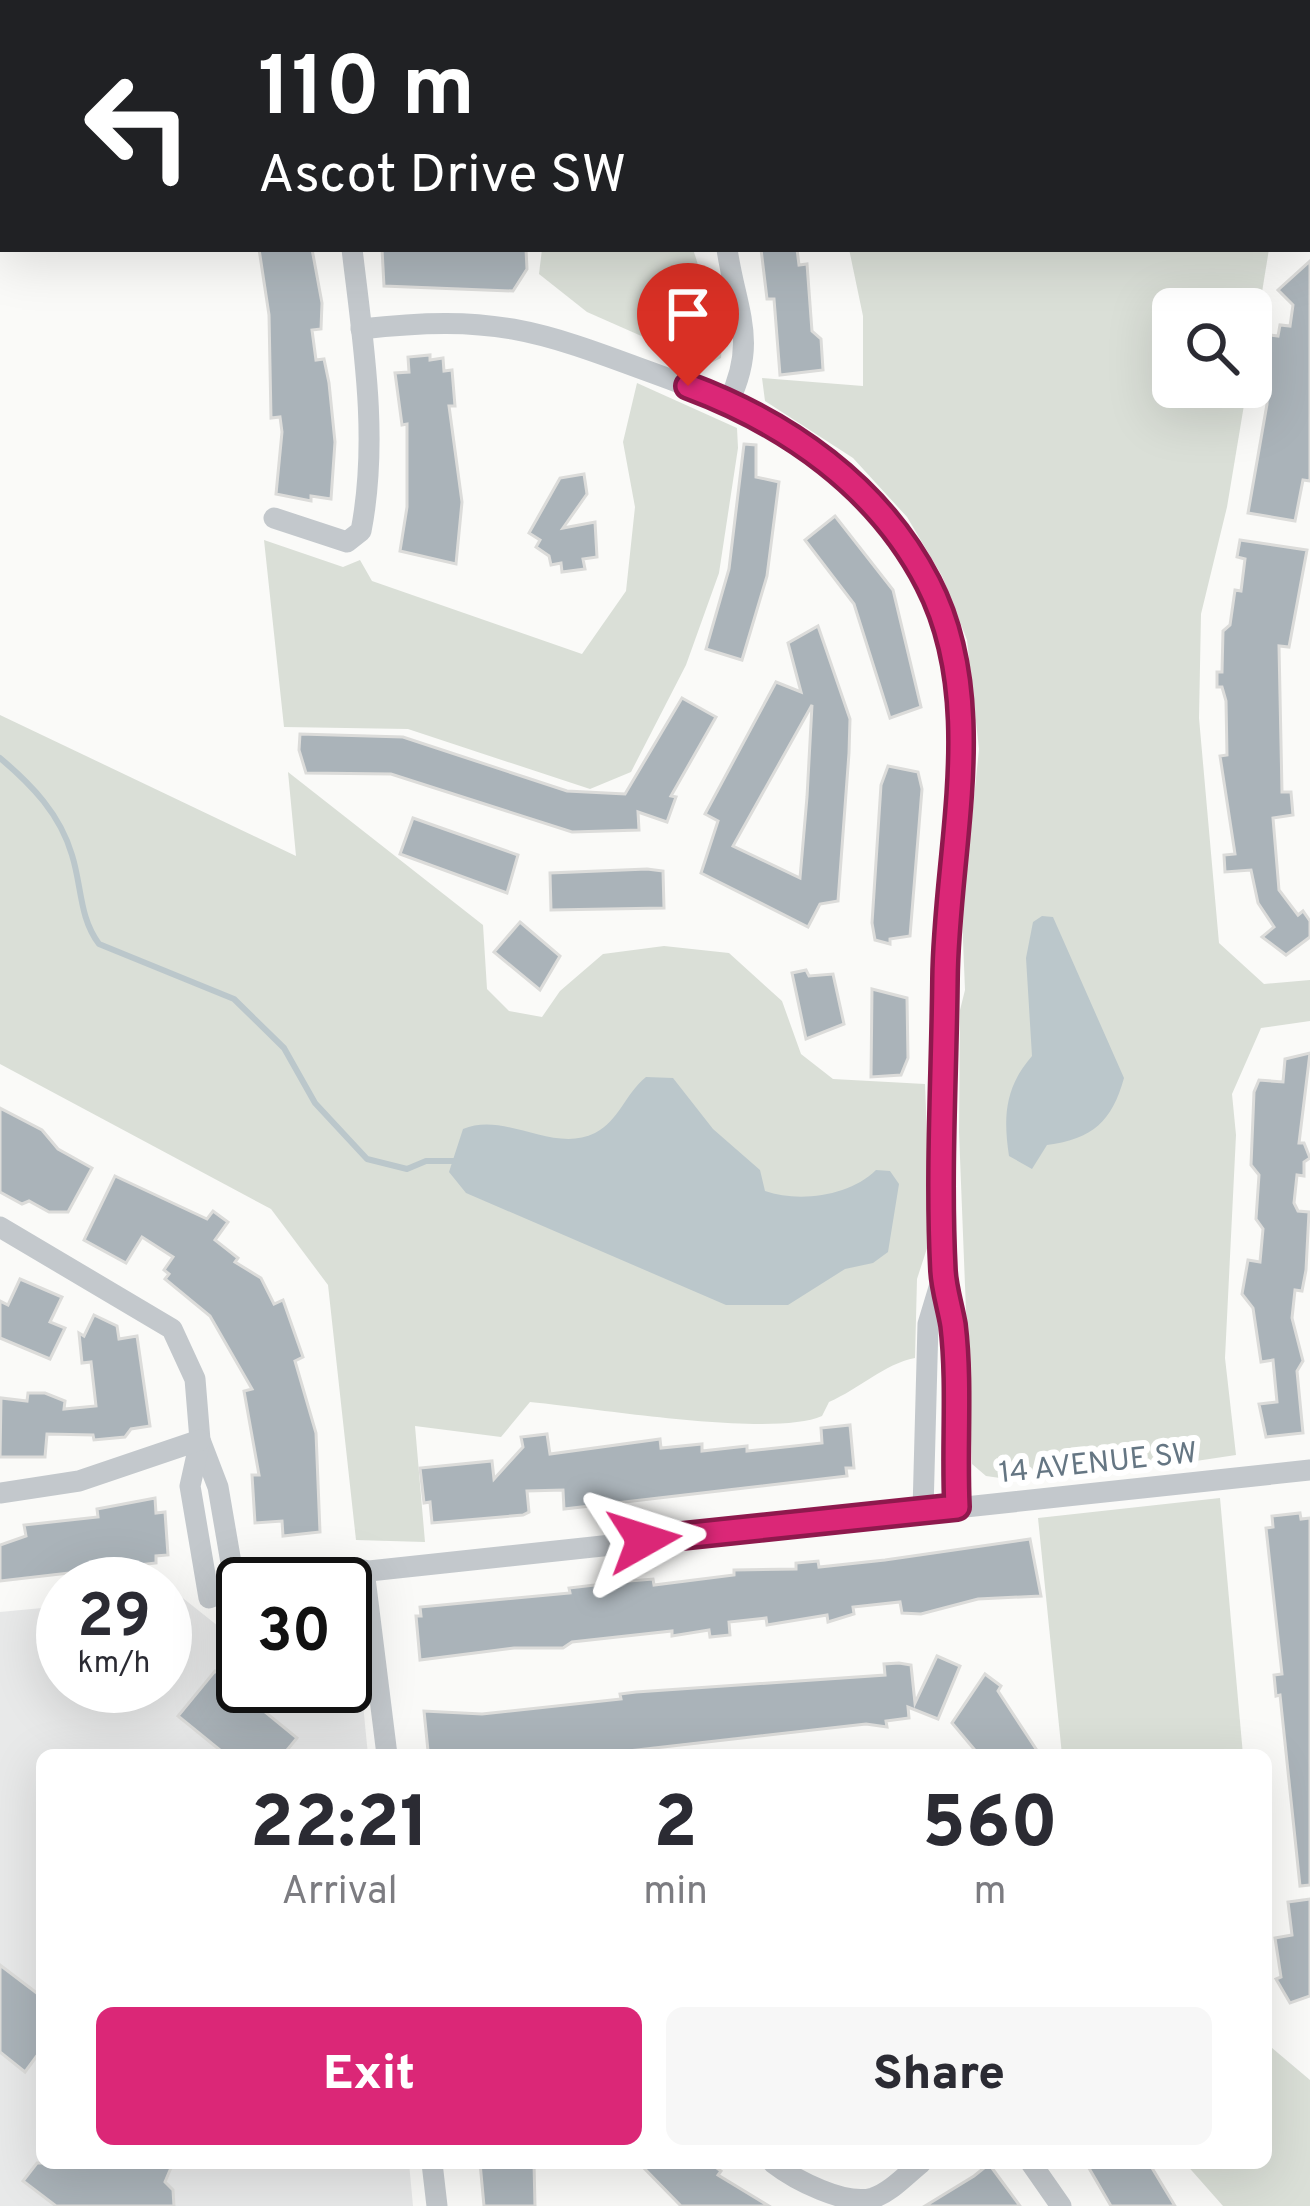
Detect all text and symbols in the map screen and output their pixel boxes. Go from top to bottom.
text: 110 m [258,39,475,145]
icon: left [60,48,216,204]
text: Ascot Drive SW [258,143,627,212]
pin [637,263,739,386]
icon: arrive [655,281,721,347]
map controls [1152,288,1272,408]
button: search [1152,288,1272,408]
street label: 14 AVENUE SW [997,1436,1199,1493]
position arrow [581,1477,707,1603]
speed limit sign: 30 [216,1557,372,1713]
text: 29 [77,1582,151,1658]
text: km/h [78,1646,150,1683]
text: 22:21 [250,1781,429,1873]
text: 2 [654,1781,698,1873]
text: 560 [922,1781,1058,1873]
text: Arrival [281,1869,398,1918]
text: min [643,1869,708,1918]
text: m [973,1869,1007,1918]
button: Exit [96,2007,642,2145]
button: Share [666,2007,1212,2145]

